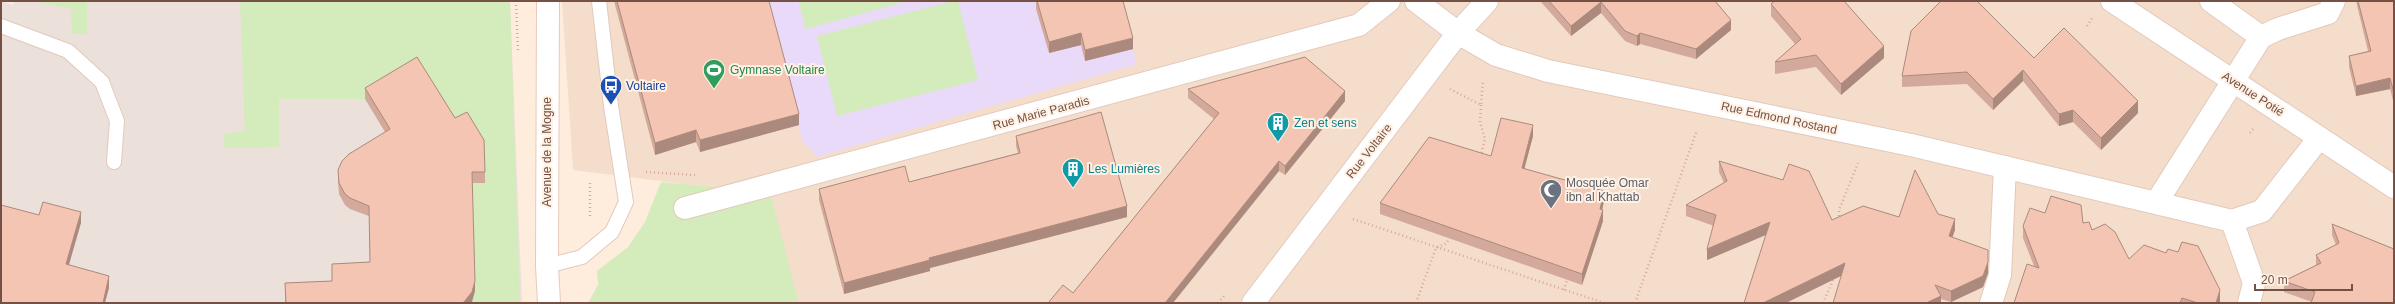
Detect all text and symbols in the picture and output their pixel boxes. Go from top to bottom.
sports icon: Gymnase Voltaire [701,57,727,90]
place label: Gymnase Voltaire [730,63,825,77]
street label: Avenue Potié [2219,69,2287,119]
bus stop icon: Voltaire [598,73,624,106]
place label: Voltaire [626,79,666,93]
street label: Rue Marie Paradis [991,93,1091,133]
street label: Avenue de la Mogne [540,97,554,207]
street label: Rue Edmond Rostand [1720,99,1838,137]
building icon: Zen et sens [1265,110,1291,143]
place label: Zen et sens [1294,116,1357,130]
street label: Rue Voltaire [1343,121,1395,181]
building icon: Les Lumières [1060,156,1086,189]
place label: Les Lumières [1088,162,1160,176]
place label: Mosquée Omar ibn al Khattab [1566,176,1649,204]
mosque icon: Mosquée Omar ibn al Khattab [1538,177,1564,210]
scale bar [2255,266,2352,292]
text: 20 m [2261,273,2288,287]

